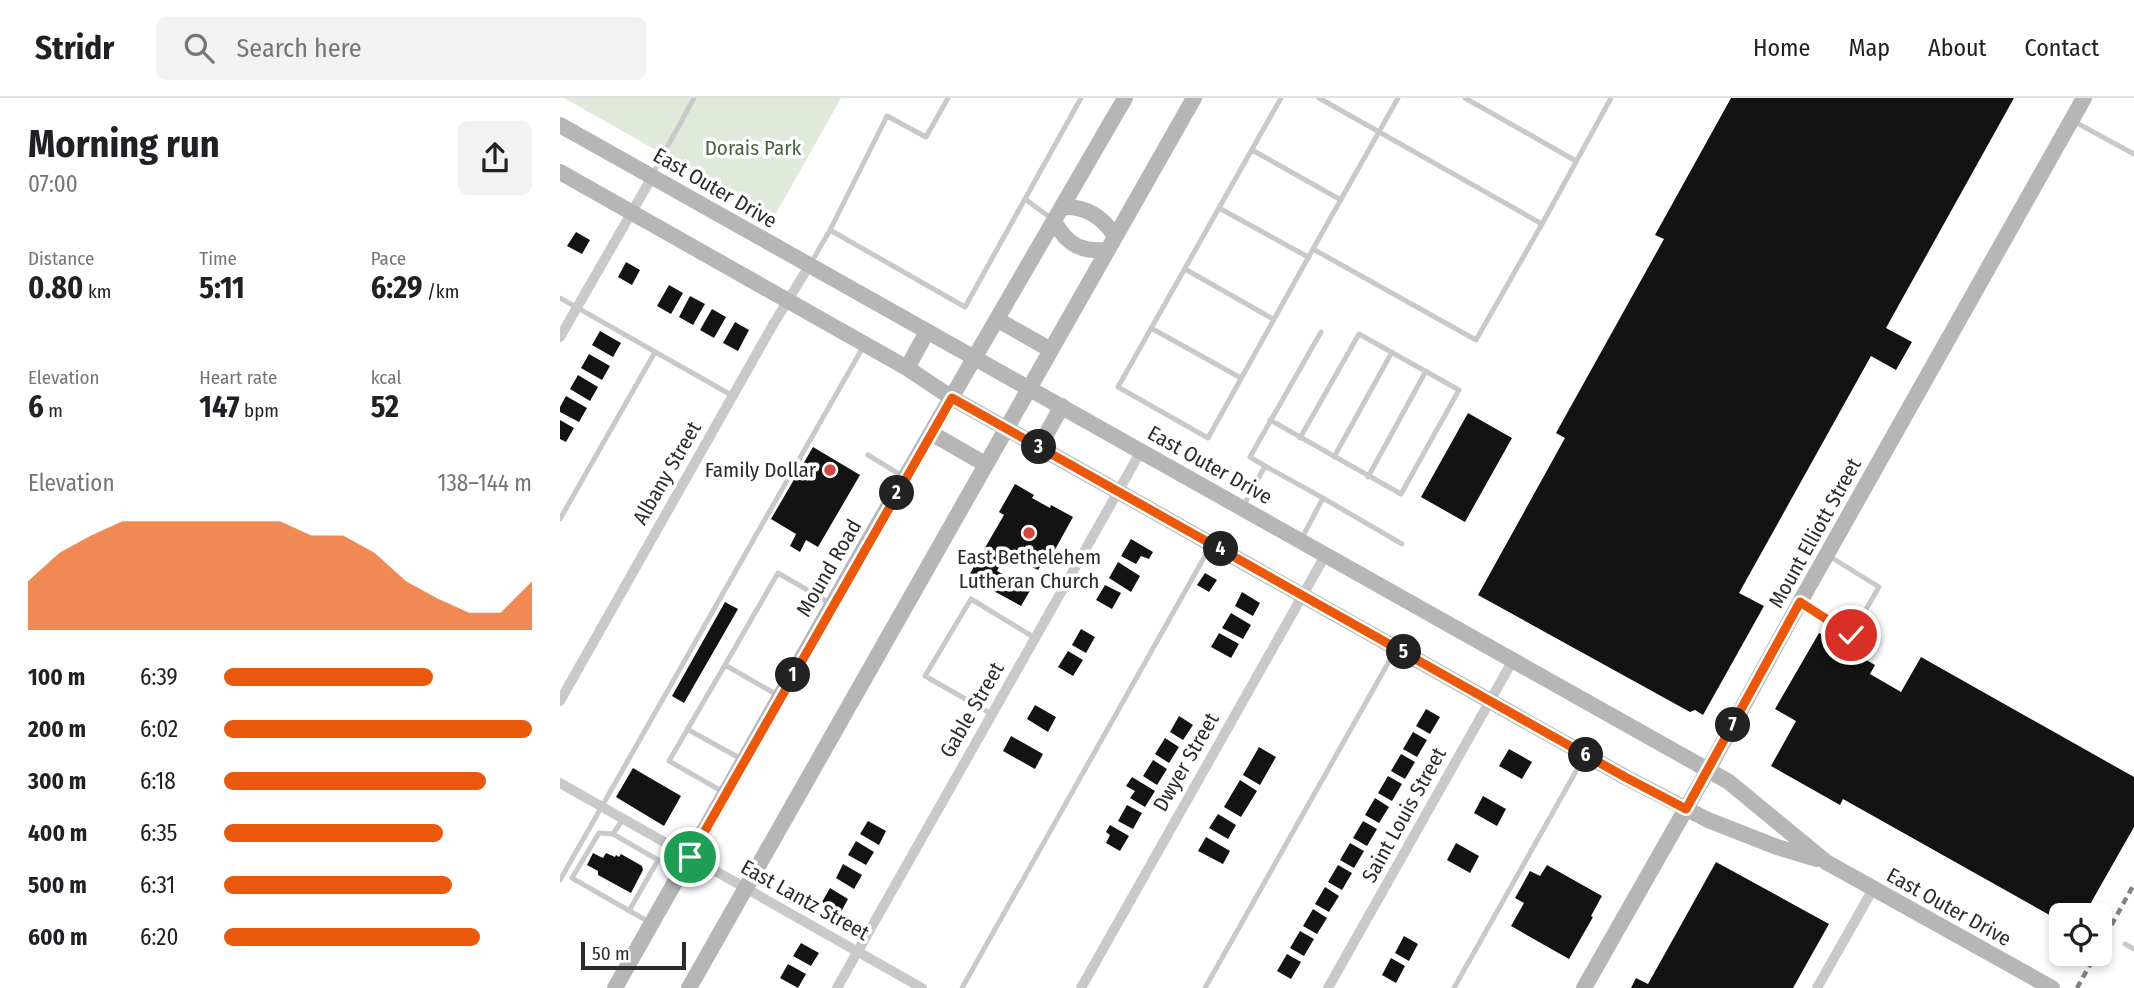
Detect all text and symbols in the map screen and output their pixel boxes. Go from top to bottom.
search box [156,17,646,80]
text: Stridr [35,28,114,68]
icon: search [180,29,218,67]
text: Search here [236,33,362,64]
text: Home [1753,34,1810,62]
text: Map [1848,34,1890,62]
text: About [1928,34,1986,62]
text: Contact [2024,34,2099,62]
text: Morning run [28,121,220,167]
button: share [458,121,532,195]
park label: Dorais Park [705,135,802,161]
street label: East Outer Drive [649,142,781,234]
text: 07:00 [28,170,78,198]
text: Distance [28,247,95,270]
text: Time [199,247,237,270]
text: Pace [371,247,406,270]
text: 0.80 [28,270,83,306]
text: 5:11 [199,270,245,306]
text: 6:29 [371,270,422,306]
text: km [83,280,111,303]
text: /km [422,280,459,303]
text: Elevation [28,366,100,389]
text: Heart rate [199,366,277,389]
text: kcal [371,366,401,389]
text: 6 [28,389,44,425]
text: 147 [199,389,240,425]
text: 52 [371,389,399,425]
text: m [44,399,63,422]
text: bpm [240,399,279,422]
street label: Albany Street [627,417,707,529]
street label: East Outer Drive [1143,420,1277,510]
pin: 3 [1022,430,1056,464]
text: 3 [1034,435,1043,458]
street label: Mount Elliott Street [1763,453,1867,612]
place label: Family Dollar [705,457,817,483]
marker: Family Dollar [822,462,838,478]
text: Elevation [28,469,115,497]
text: 138–144 m [438,469,532,497]
pin: 2 [880,476,914,510]
text: 2 [892,481,901,504]
street label: Mound Road [791,515,867,621]
marker: East Bethelehem Lutheran Church [1021,525,1037,541]
pin: 4 [1204,532,1238,566]
text: 4 [1216,537,1225,560]
place label: East Bethelehem Lutheran Church [957,544,1101,594]
pin [1821,605,1881,665]
icon: check [1832,616,1870,654]
pin: 5 [1386,634,1422,670]
text: 5 [1399,640,1408,663]
pin: 1 [776,658,810,692]
street label: Gable Street [934,658,1010,762]
text: 100 m [28,663,85,691]
text: 6:39 [140,663,178,691]
text: 1 [788,663,797,686]
street label: Dwyer Street [1147,708,1225,816]
pin: 7 [1716,708,1750,742]
text: 7 [1728,713,1737,736]
text: 200 m [28,715,86,743]
text: 6:02 [140,715,178,743]
pin: 6 [1569,738,1604,772]
street label: Saint Louis Street [1356,743,1452,887]
text: 6 [1581,743,1590,766]
text: 300 m [28,767,86,795]
text: 6:18 [140,767,176,795]
text: 400 m [28,819,87,847]
text: 6:35 [140,819,177,847]
pin [660,827,720,887]
icon: arrive [671,838,709,876]
street label: East Lantz Street [736,854,874,946]
street label: East Outer Drive [1882,862,2016,952]
text: 500 m [28,871,87,899]
text: 6:31 [140,871,175,899]
map controls [2049,903,2112,966]
button: locate [2049,903,2112,966]
text: 600 m [28,923,87,951]
text: 6:20 [140,923,178,951]
scale bar [581,939,686,971]
text: 50 m [592,942,630,965]

